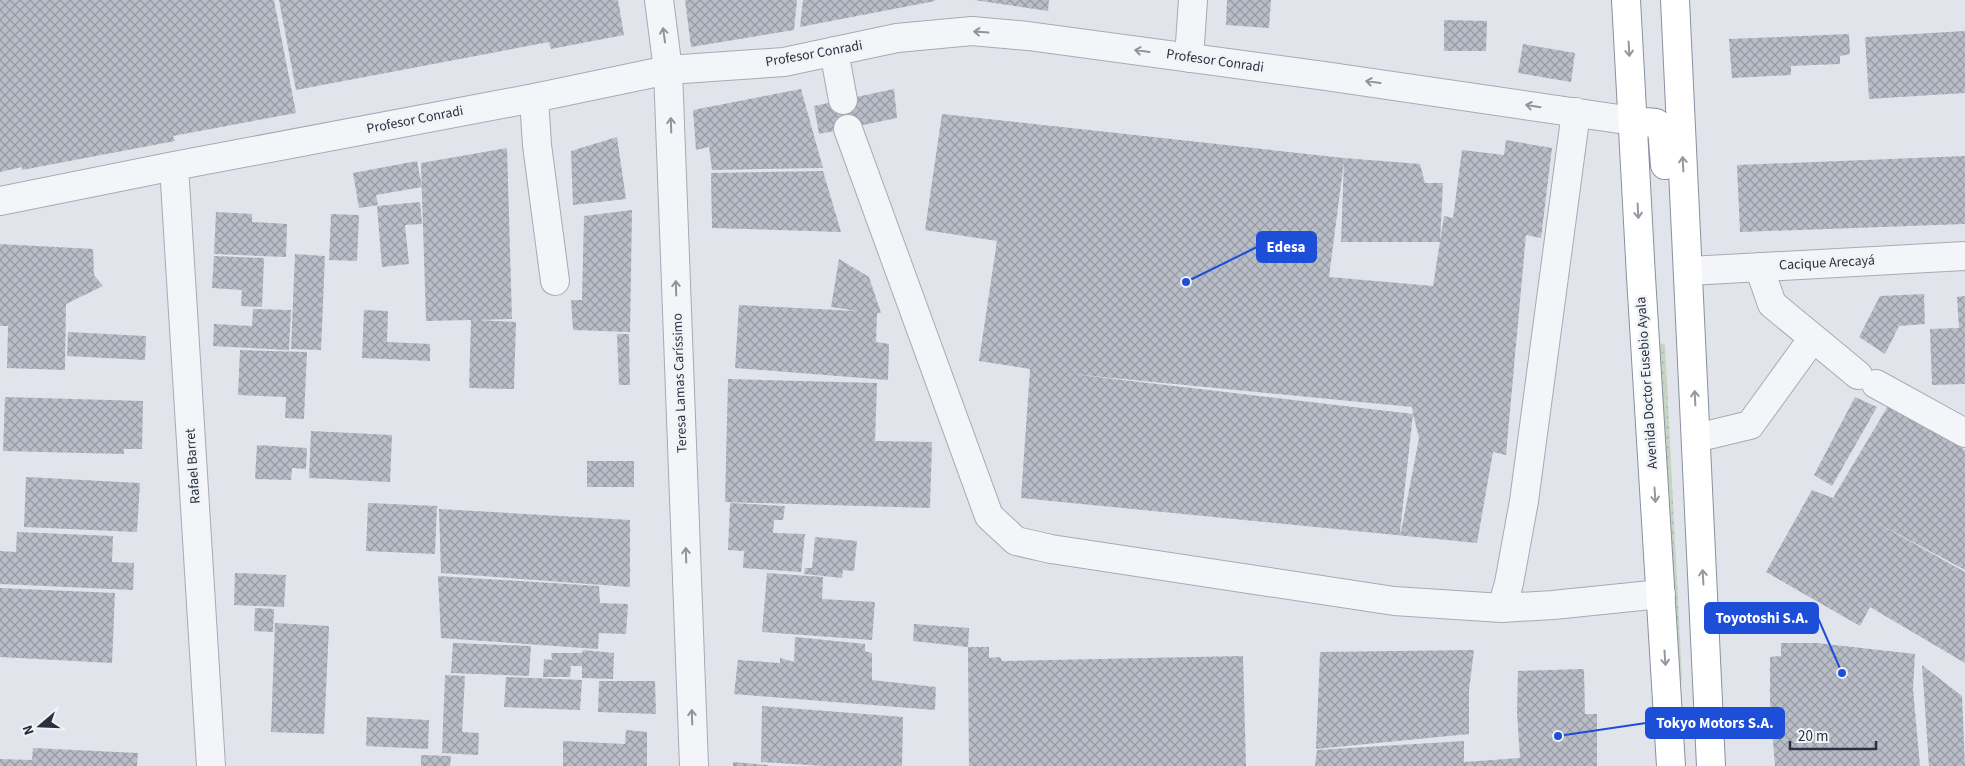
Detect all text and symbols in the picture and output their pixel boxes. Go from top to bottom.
one-way arrow [658,27,668,43]
one-way arrow [973,27,989,37]
street label: Profesor Conradi [764,36,864,72]
one-way arrow [1625,40,1634,56]
street label: Profesor Conradi [1165,44,1265,78]
one-way arrow [1134,46,1150,56]
one-way arrow [1365,77,1381,87]
one-way arrow [1526,100,1542,110]
street label: Profesor Conradi [365,101,465,139]
one-way arrow [666,117,675,133]
one-way arrow [1679,157,1688,173]
one-way arrow [1633,203,1642,219]
callout: Edesa [1257,232,1316,262]
text: Edesa [1267,237,1306,258]
street label: Cacique Arecayá [1779,251,1875,275]
one-way arrow [672,280,681,296]
street label: Avenida Doctor Eusebio Ayala [1631,296,1663,470]
street label: Teresa Lamas Caríssimo [668,313,692,453]
one-way arrow [1690,390,1699,406]
street label: Rafael Barret [180,427,206,504]
one-way arrow [1650,487,1659,503]
one-way arrow [681,547,691,564]
one-way arrow [1698,570,1707,586]
callout: Toyotoshi S.A. [1705,603,1818,633]
text: Toyotoshi S.A. [1715,608,1809,629]
one-way arrow [1660,649,1670,665]
north arrow [15,701,65,751]
callout: Tokyo Motors S.A. [1646,708,1784,738]
one-way arrow [687,710,697,726]
text: Tokyo Motors S.A. [1656,713,1774,734]
scale bar [1790,718,1876,750]
text: N [18,722,40,738]
text: 20 m [1798,726,1828,747]

